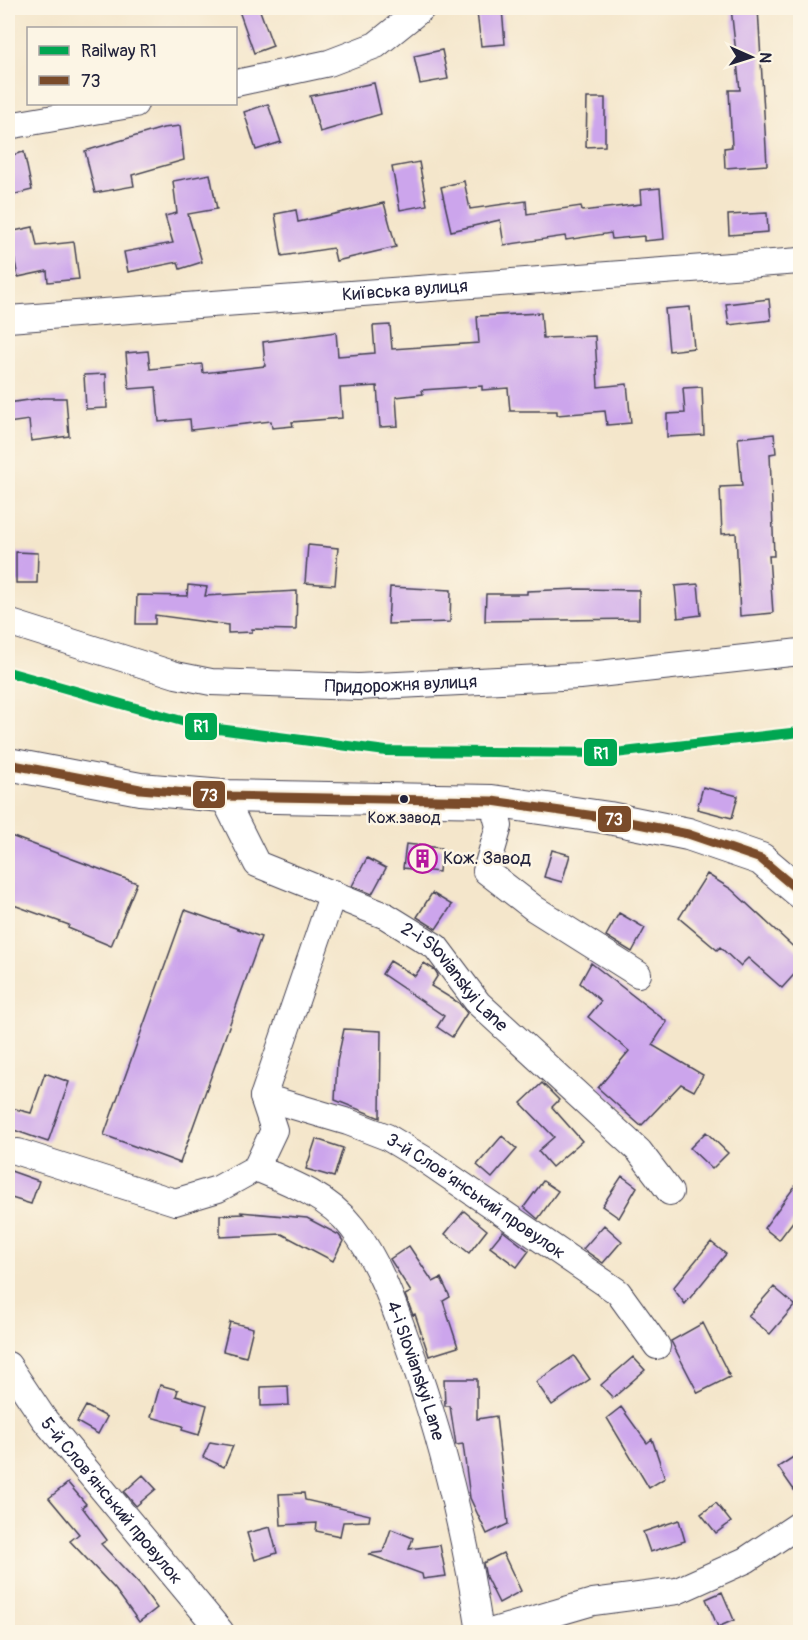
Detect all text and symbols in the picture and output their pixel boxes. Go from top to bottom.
legend [27,27,237,105]
north arrow [721,27,781,87]
text: Railway R1 [81,40,157,63]
text: N [755,52,775,64]
text: 73 [81,70,101,93]
street label: Київська вулиця [341,274,469,307]
street label: Придорожня вулиця [324,670,478,699]
line badge: R1 [184,712,218,741]
text: R1 [193,717,209,737]
line badge: R1 [583,738,618,767]
text: R1 [593,744,609,764]
line badge: 73 [192,780,226,809]
text: 73 [200,786,218,806]
marker: Кож.завод [398,793,410,805]
line badge: 73 [597,805,632,833]
place label: Кож.завод [368,808,441,828]
text: 73 [605,810,623,830]
building icon: Кож. Завод [406,842,438,874]
place label: Кож. Завод [443,847,531,870]
street label: 2-i Slovianskyi Lane [397,917,513,1037]
street label: 3-й Слов’янський провулок [382,1128,570,1264]
street label: 4-i Slovianskyi Lane [381,1298,450,1443]
street label: 5-й Слов’янський провулок [35,1413,188,1589]

